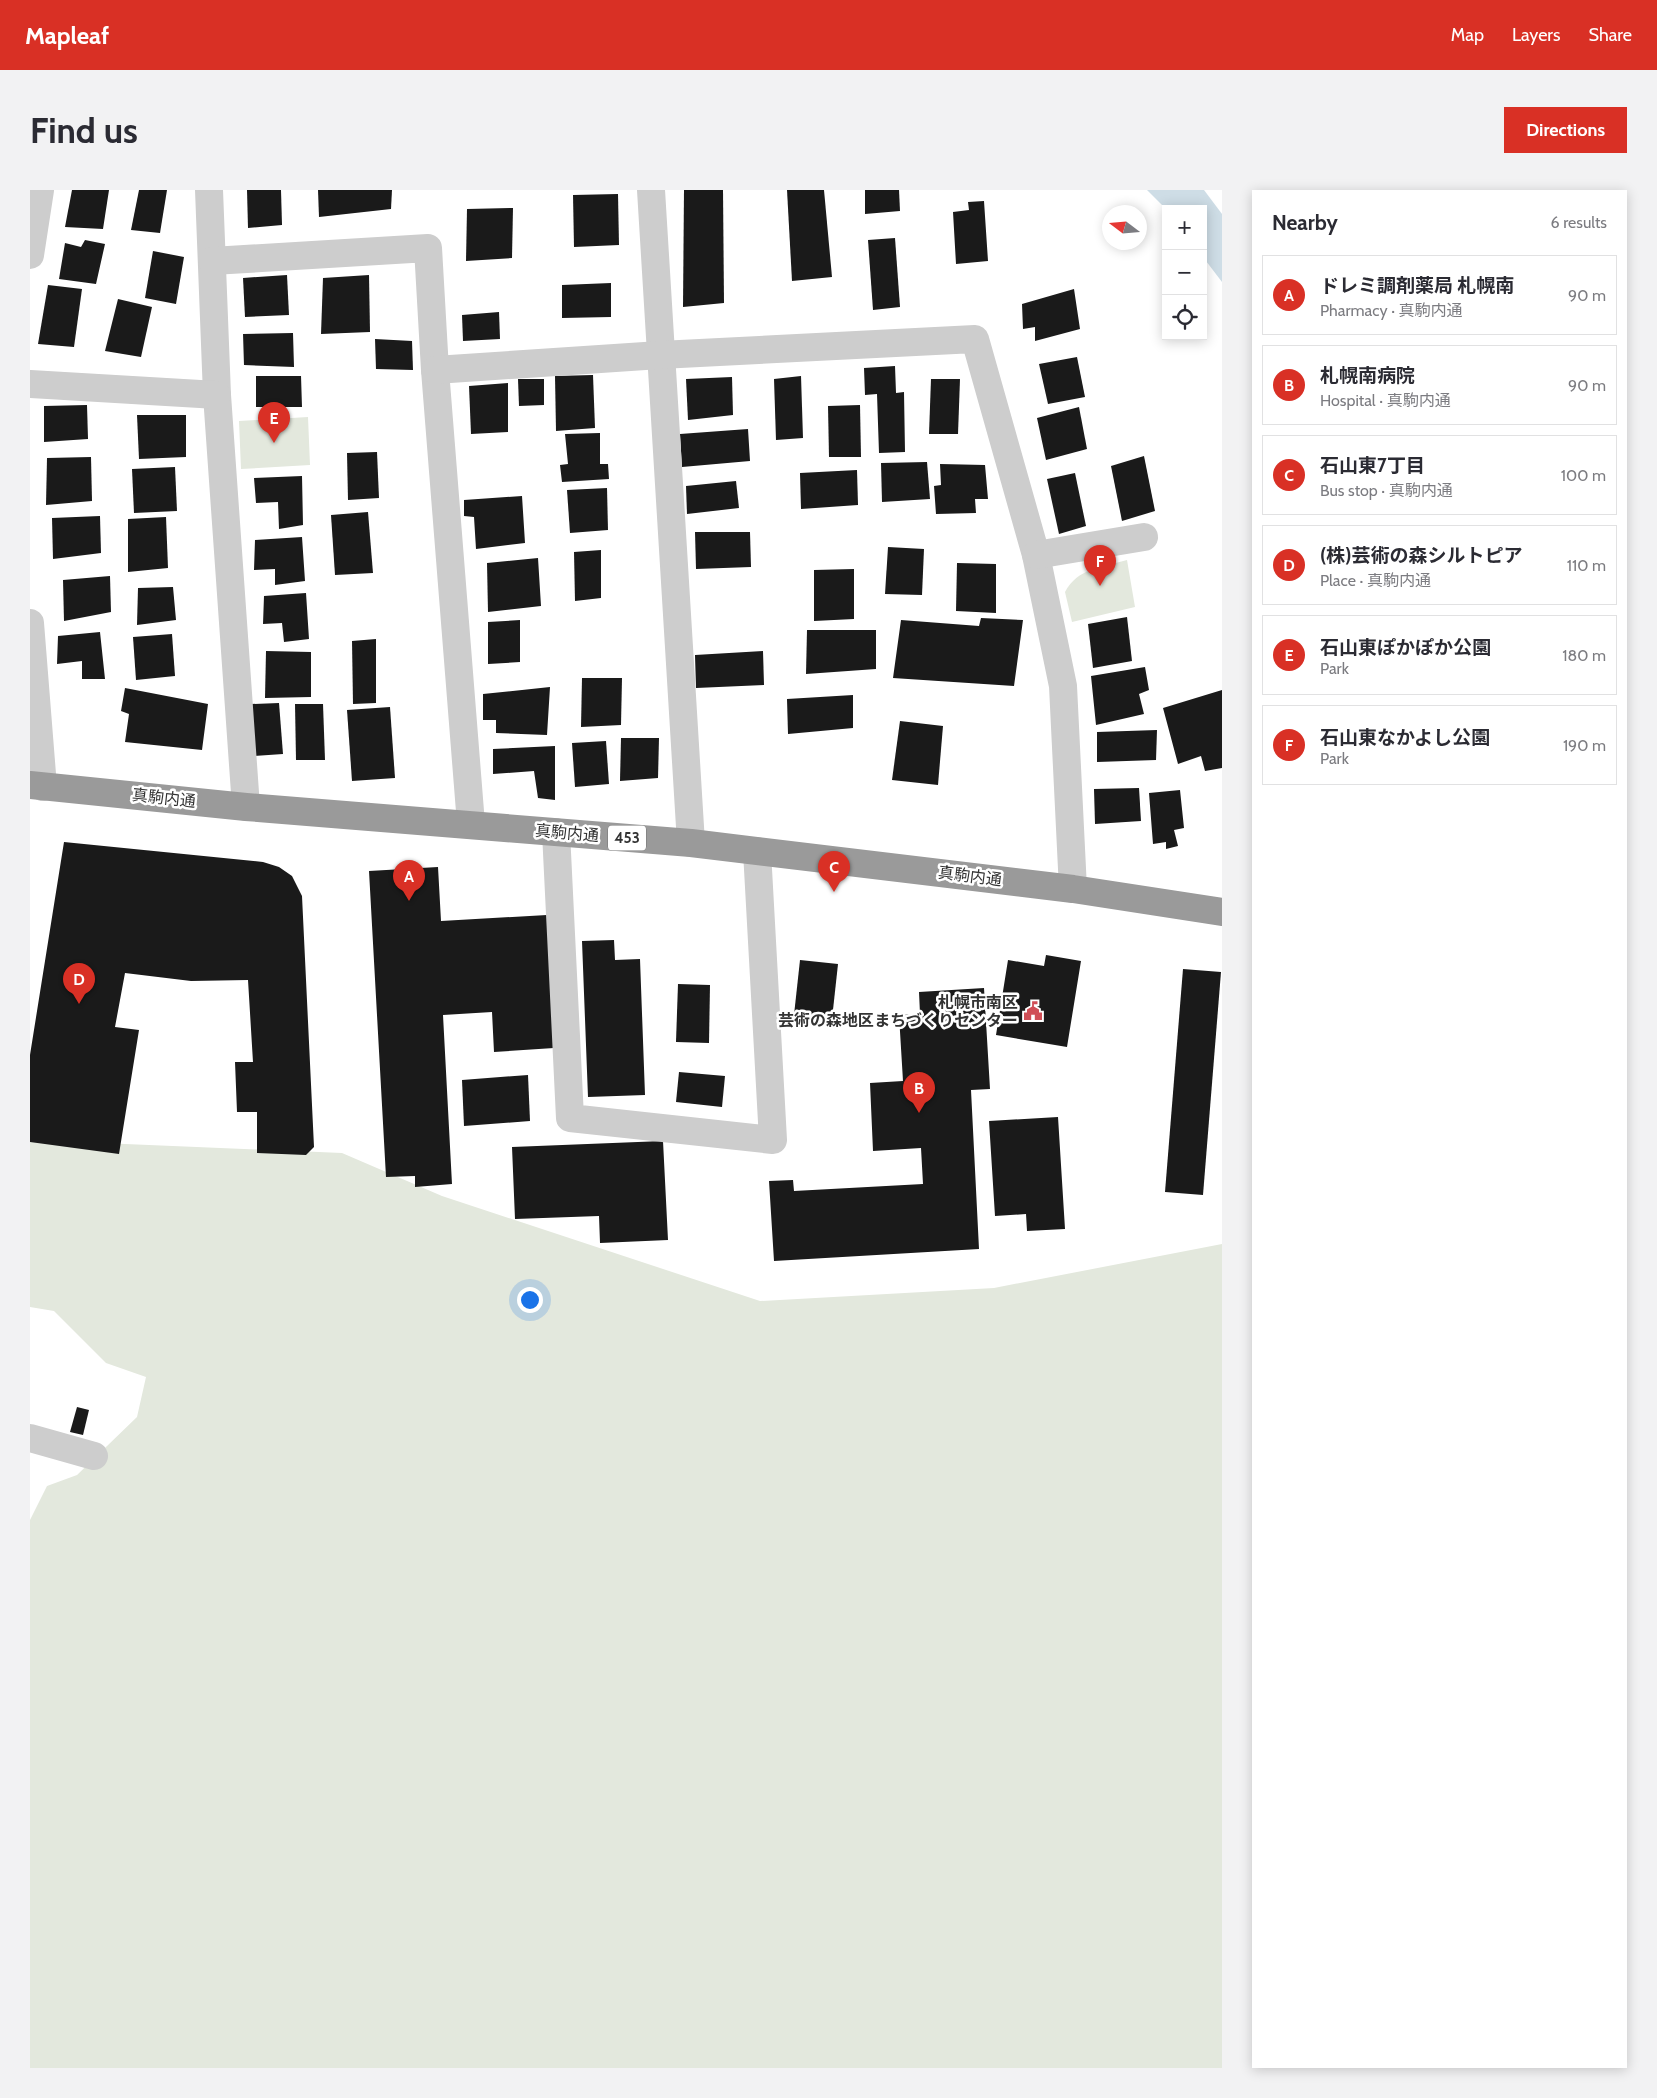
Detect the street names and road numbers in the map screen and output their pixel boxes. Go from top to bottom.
street label: 真駒内通 [131,785,197,811]
street label: 真駒内通 [534,821,600,845]
road number: 453 [608,826,646,850]
street label: 真駒内通 [937,863,1003,889]

